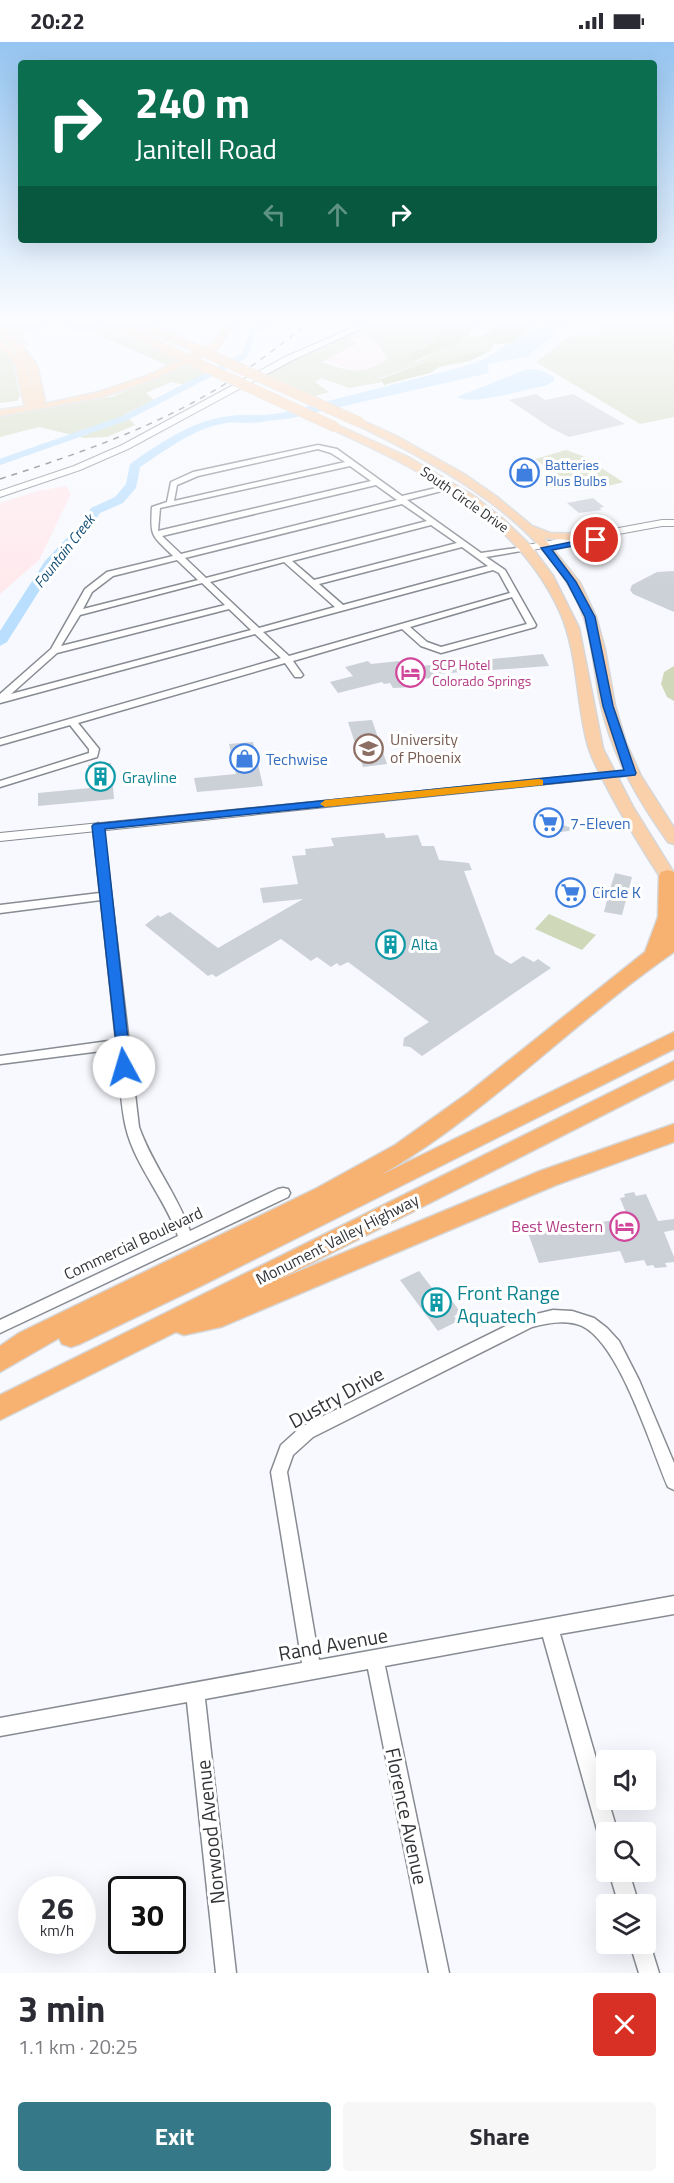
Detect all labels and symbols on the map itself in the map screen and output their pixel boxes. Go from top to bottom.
place label: Batteries Plus Bulbs [545,454,607,491]
shop icon: Batteries Plus Bulbs [508,456,540,488]
street label: South Circle Drive [417,461,513,537]
water label: Fountain Creek [28,507,102,593]
pin [570,514,621,565]
place label: SCP Hotel Colorado Springs [432,654,531,691]
hotel icon: SCP Hotel Colorado Springs [395,656,427,688]
place label: University of Phoenix [390,727,461,769]
school or university icon: University of Phoenix [353,732,385,764]
shop icon: Techwise [229,743,261,775]
place label: Techwise [266,747,328,771]
building icon: Grayline [85,761,117,793]
place label: Grayline [122,765,177,789]
supermarket icon: 7-Eleven [533,807,565,839]
place label: 7-Eleven [570,811,631,835]
supermarket icon: Circle K [555,876,587,908]
place label: Circle K [592,880,641,904]
building icon: Alta [374,928,406,960]
place label: Alta [411,932,438,956]
position arrow [92,1035,156,1099]
street label: Monument Valley Highway [251,1187,423,1291]
street label: Commercial Boulevard [60,1200,206,1286]
hotel icon: Best Western [608,1210,640,1242]
place label: Best Western [511,1214,603,1238]
place label: Front Range Aquatech [457,1277,560,1331]
building icon: Front Range Aquatech [420,1287,452,1319]
street label: Dustry Drive [283,1358,389,1436]
street label: Rand Avenue [276,1619,390,1669]
street label: Florence Avenue [377,1745,437,1887]
street label: Norwood Avenue [187,1758,233,1906]
speed limit sign: 30 [108,1876,186,1954]

